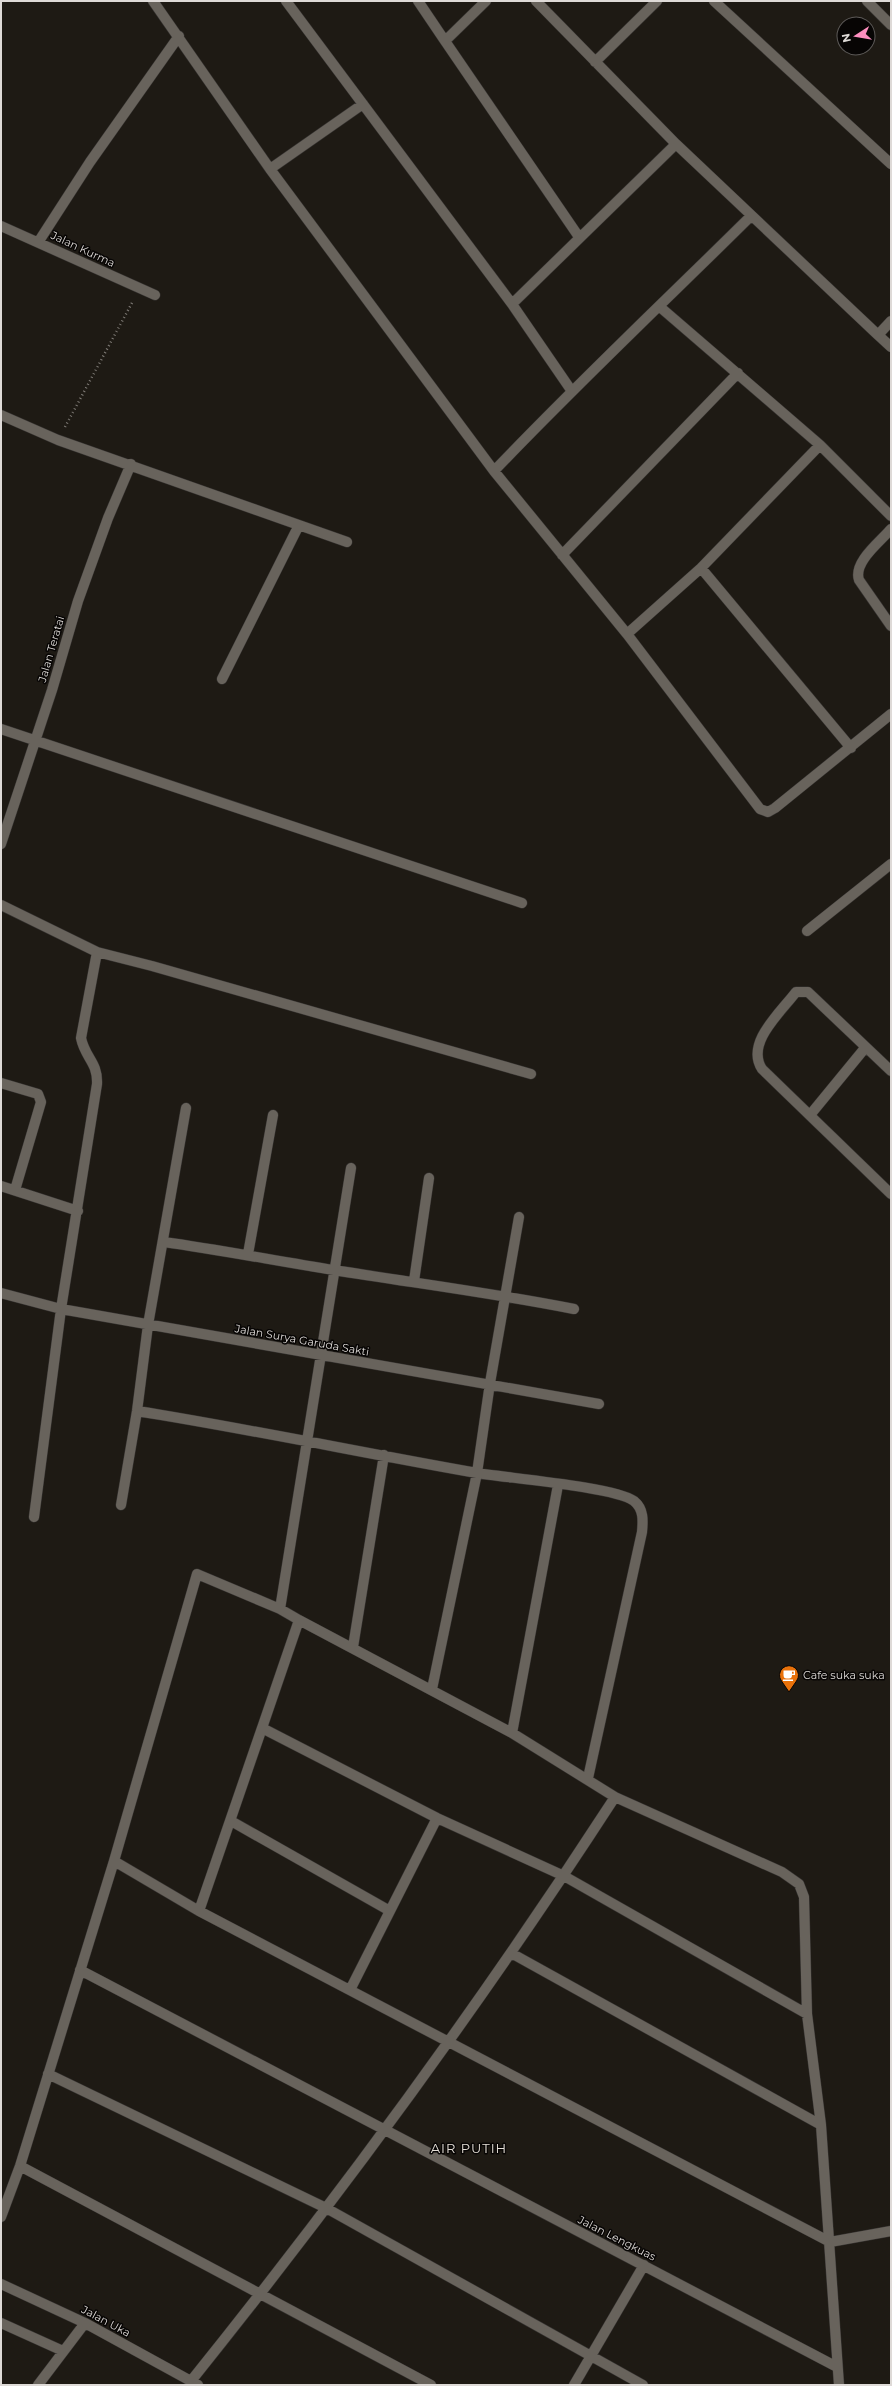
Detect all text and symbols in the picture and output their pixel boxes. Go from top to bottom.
north arrow [836,16,876,56]
text: N [838,32,854,44]
street label: Jalan Kurma [48,228,117,270]
street label: Jalan Teratai [35,614,67,685]
street label: Jalan Surya Garuda Sakti [233,1321,370,1359]
cafe icon: Cafe suka suka [778,1664,800,1692]
place label: Cafe suka suka [803,1668,885,1682]
district label: AIR PUTIH [431,2140,507,2156]
street label: Jalan Lengkuas [575,2212,659,2264]
street label: Jalan Uka [78,2302,133,2340]

